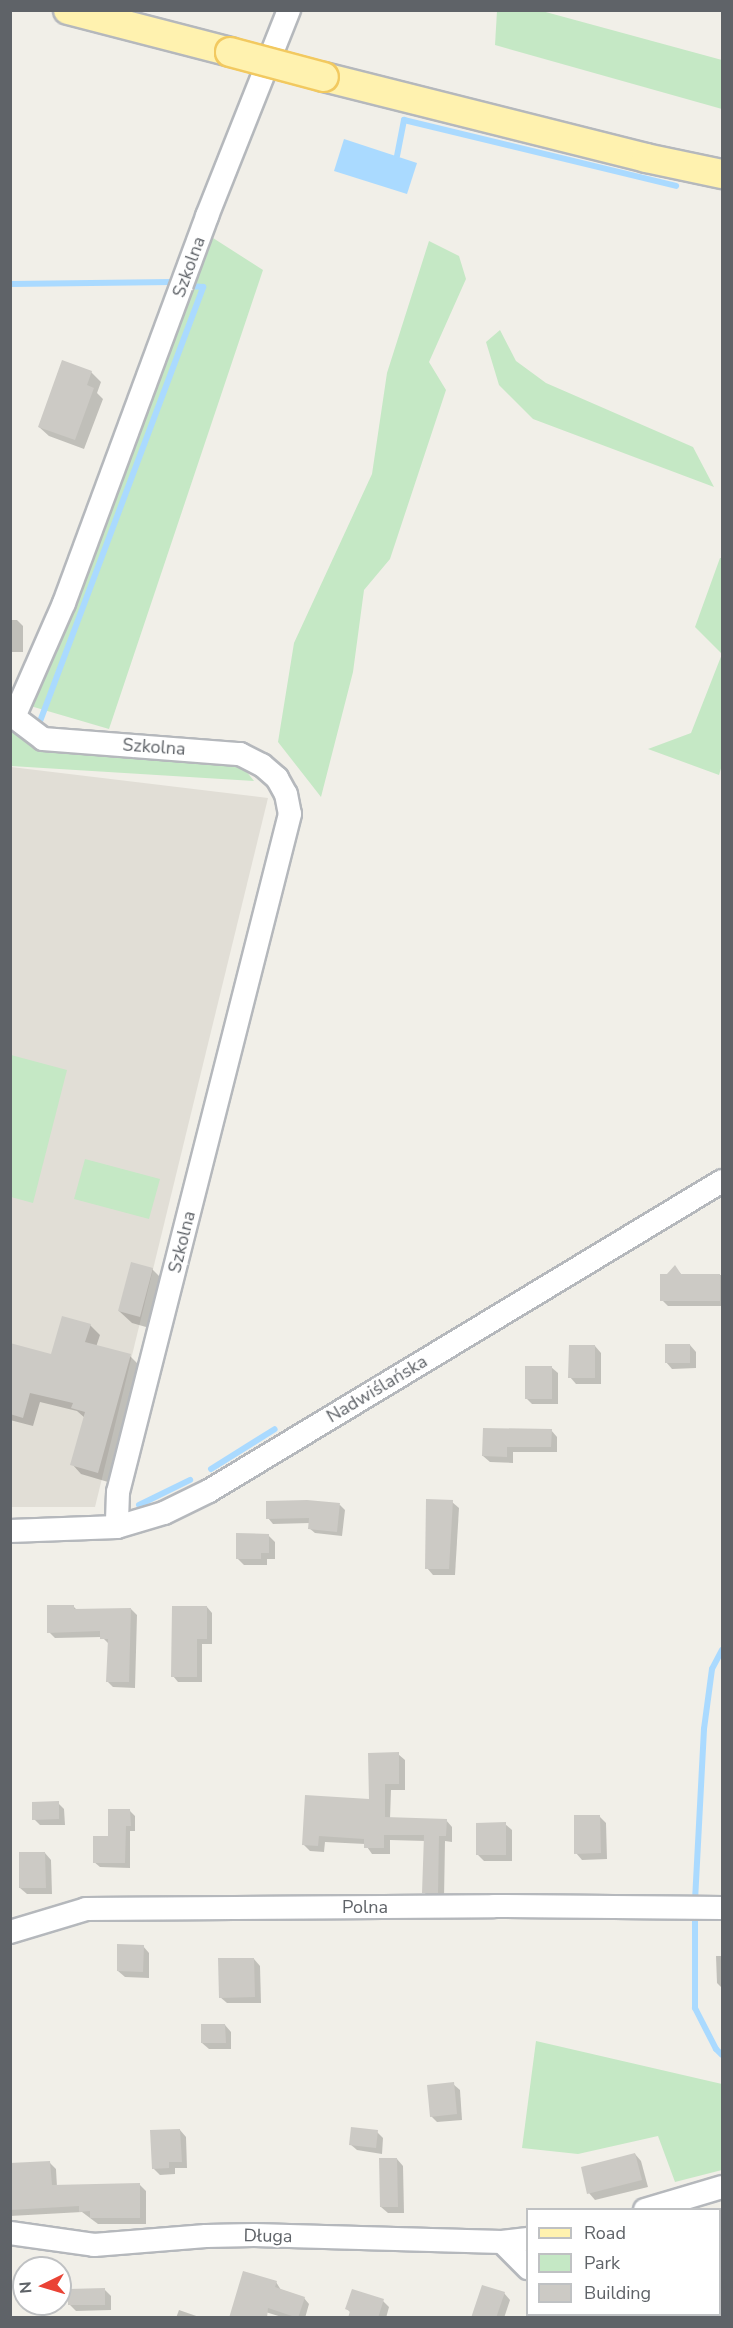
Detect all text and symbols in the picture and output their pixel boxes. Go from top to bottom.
street label: Szkolna [168,234,210,300]
street label: Szkolna [122,734,186,760]
street label: Szkolna [164,1209,200,1275]
street label: Nadwiślańska [323,1351,431,1427]
street label: Polna [342,1896,388,1918]
legend [526,2208,721,2316]
text: Road [584,2221,626,2245]
street label: Długa [243,2225,293,2247]
text: Park [584,2251,620,2275]
north arrow [12,2256,72,2316]
text: N [15,2280,38,2294]
text: Building [584,2281,651,2305]

